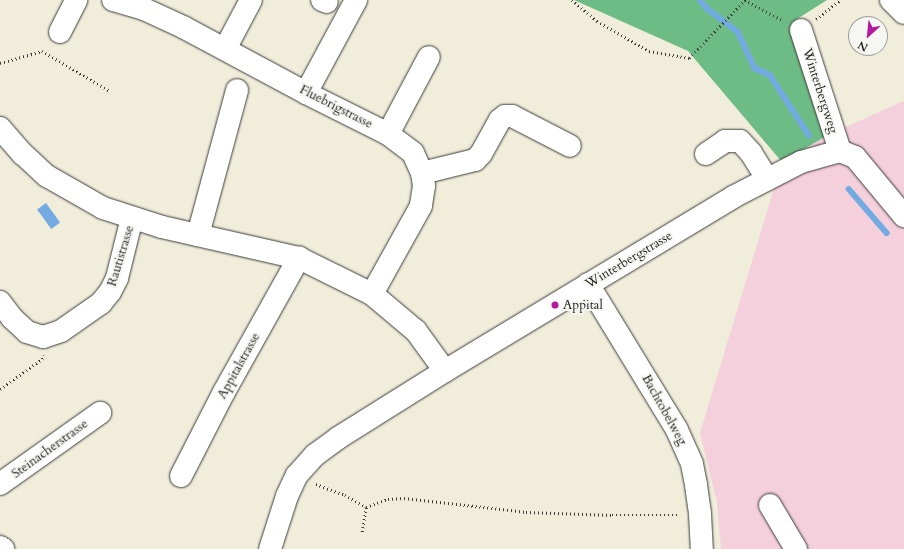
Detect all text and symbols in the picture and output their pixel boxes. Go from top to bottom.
north arrow [848,16,888,56]
text: N [855,37,870,55]
street label: Winterbergweg [799,46,841,136]
street label: Fluebrigstrasse [297,82,375,132]
street label: Rautistrasse [104,224,138,288]
street label: Winterbergstrasse [583,228,675,292]
place label: Appital [563,297,603,313]
marker: Appital [550,300,560,310]
street label: Appitalstrasse [214,330,264,402]
street label: Bachtobelweg [638,372,690,448]
street label: Steinacherstrasse [9,416,91,482]

